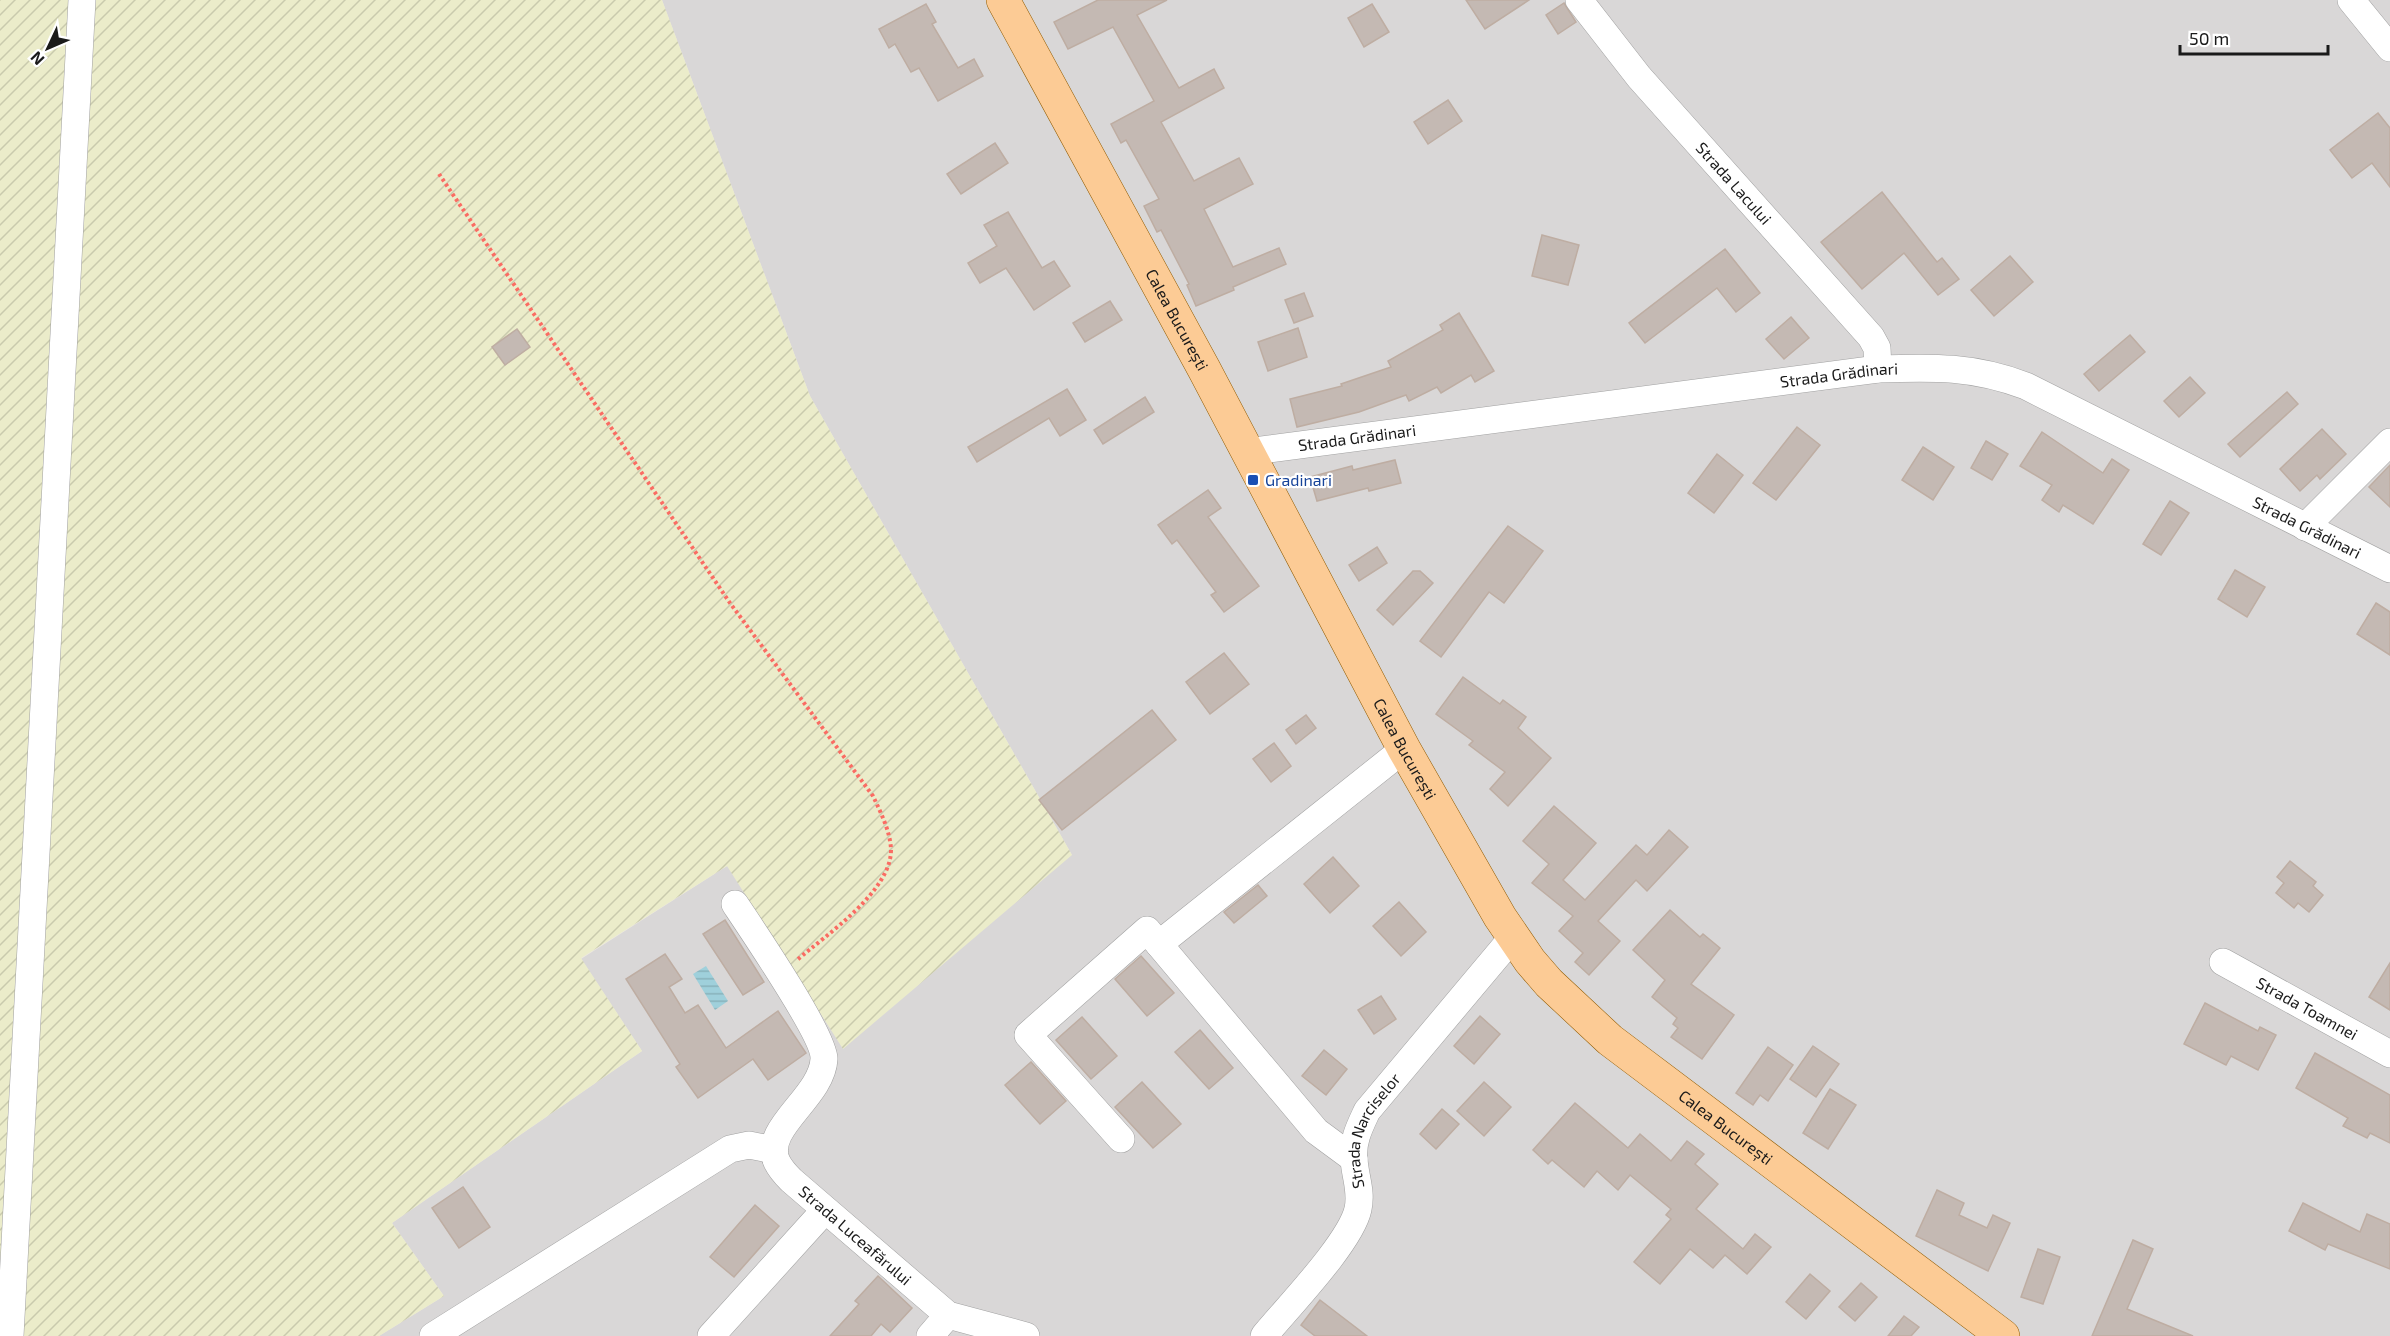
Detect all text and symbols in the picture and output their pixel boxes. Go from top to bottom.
north arrow [18,18,78,78]
scale bar [2180,18,2328,56]
text: 50 m [2189,27,2229,49]
text: N [26,48,48,70]
street label: Strada Lacului [1693,138,1776,228]
street label: Calea București [1142,265,1213,373]
street label: Strada Grădinari [1779,358,1898,391]
street label: Strada Grădinari [1297,420,1417,454]
place label: Gradinari [1265,470,1332,489]
marker: Gradinari [1246,473,1260,487]
street label: Strada Grădinari [2250,492,2364,562]
street label: Calea București [1370,695,1441,803]
street label: Strada Toamnei [2253,972,2361,1043]
street label: Strada Narciselor [1344,1068,1404,1190]
street label: Calea București [1675,1085,1777,1168]
street label: Strada Luceafărului [795,1181,916,1289]

